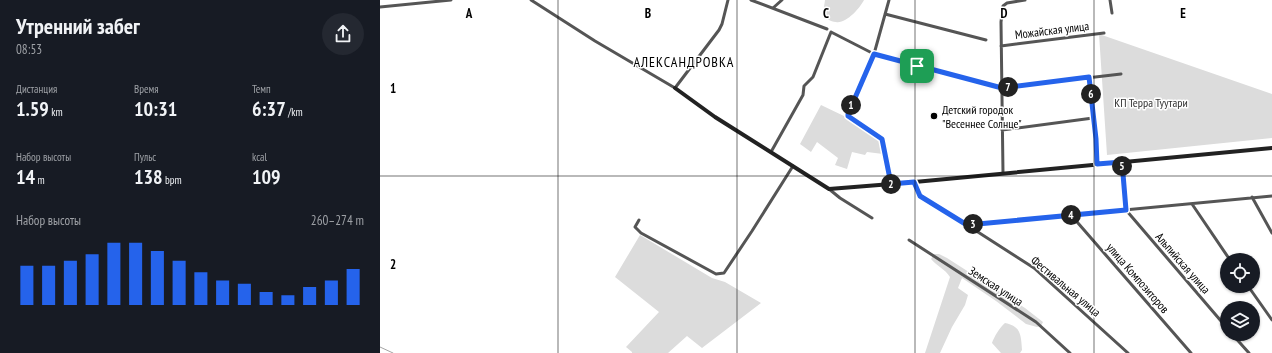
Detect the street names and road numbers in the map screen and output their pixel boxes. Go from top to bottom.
street label: Можайская улица [1014,18,1090,42]
street label: Альпийская улица [1152,229,1214,297]
street label: улица Композиторов [1104,240,1173,316]
street label: Фестивальная улица [1028,252,1104,320]
street label: Земская улица [966,263,1026,309]

